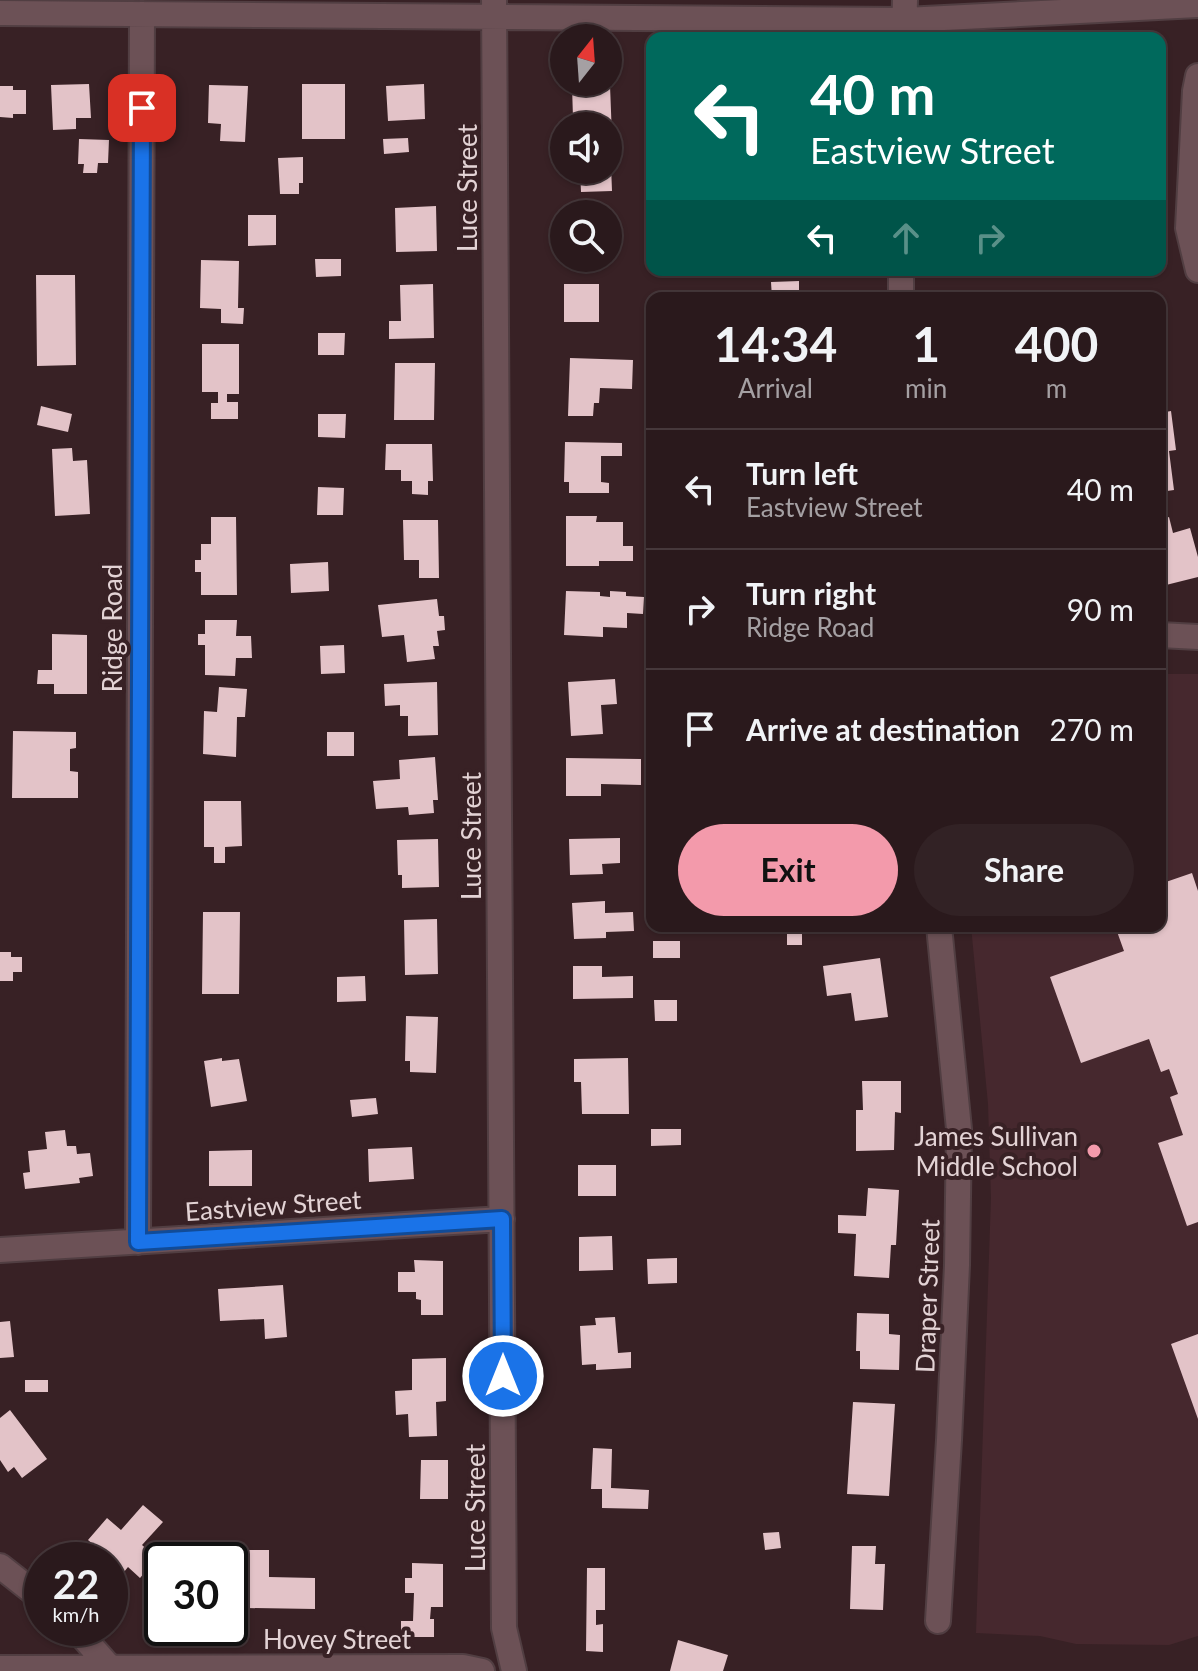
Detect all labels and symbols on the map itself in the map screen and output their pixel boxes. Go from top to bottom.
north arrow [550,24,622,96]
pin [108,74,176,142]
street label: Luce Street [451,123,483,252]
street label: Ridge Road [96,564,128,692]
street label: Luce Street [455,771,487,900]
place label: James Sullivan Middle School [914,1120,1078,1182]
marker: James Sullivan Middle School [1085,1142,1103,1160]
street label: Eastview Street [184,1183,363,1227]
street label: Draper Street [908,1218,946,1374]
position arrow [461,1334,545,1418]
street label: Luce Street [459,1443,491,1572]
speed limit sign: 30 [144,1542,248,1646]
street label: Hovey Street [263,1623,412,1655]

